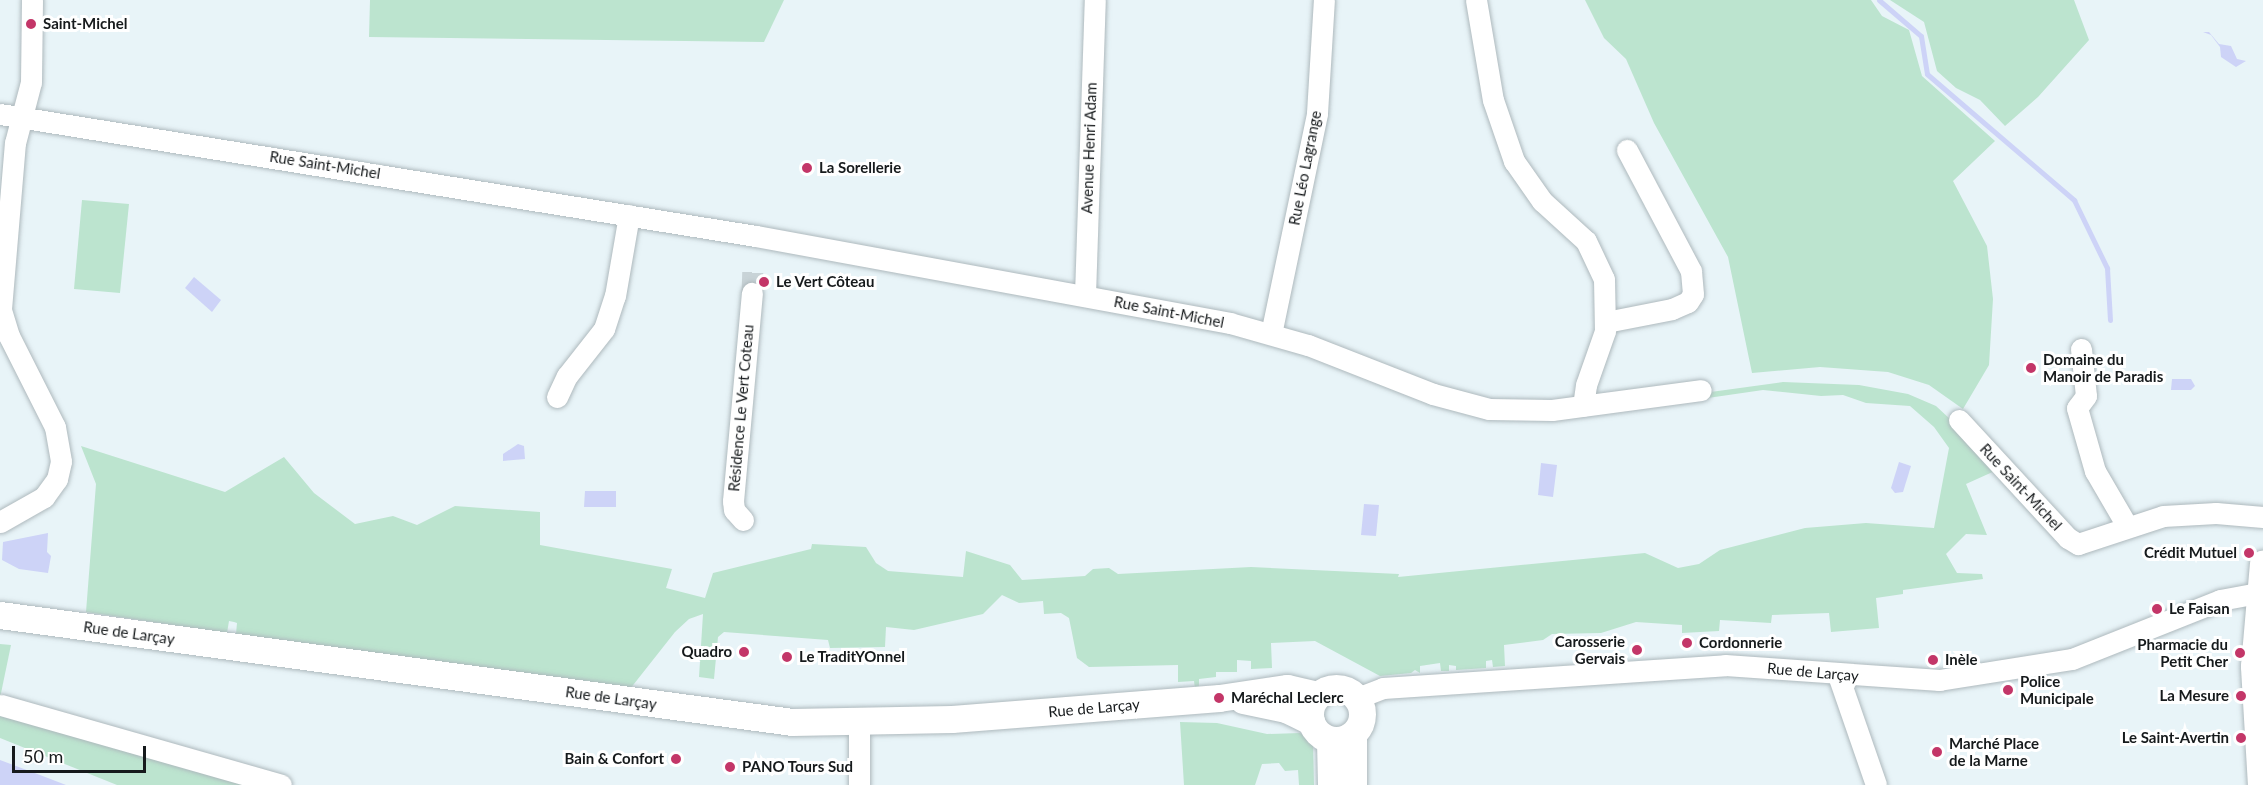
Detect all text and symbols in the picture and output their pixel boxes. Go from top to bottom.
place label: Saint-Michel [43,15,127,33]
marker: Saint-Michel [24,17,38,31]
street label: Avenue Henri Adam [1078,82,1100,214]
street label: Rue Léo Lagrange [1285,109,1325,227]
street label: Rue Saint-Michel [268,147,382,183]
place label: La Sorellerie [819,159,901,177]
marker: La Sorellerie [800,161,814,175]
place label: Le Vert Côteau [776,273,875,291]
marker: Le Vert Côteau [757,275,771,289]
street label: Rue Saint-Michel [1112,292,1226,332]
street label: Résidence Le Vert Coteau [725,323,757,493]
place label: Domaine du Manoir de Paradis [2043,350,2164,385]
marker: Domaine du Manoir de Paradis [2024,361,2038,375]
street label: Rue Saint-Michel [1976,440,2066,534]
place label: Crédit Mutuel [2144,544,2237,562]
marker: Crédit Mutuel [2242,546,2256,560]
place label: Le Faisan [2169,600,2230,618]
marker: Le Faisan [2150,602,2164,616]
street label: Rue de Larçay [82,618,176,648]
place label: Carosserie Gervais [1555,632,1625,667]
place label: Cordonnerie [1699,634,1782,652]
place label: Pharmacie du Petit Cher [2137,635,2228,670]
marker: Cordonnerie [1680,636,1694,650]
place label: Quadro [681,643,732,661]
marker: Carosserie Gervais [1630,643,1644,657]
marker: Quadro [737,645,751,659]
marker: Pharmacie du Petit Cher [2233,646,2247,660]
place label: Le TraditYOnnel [799,648,905,666]
marker: Le TraditYOnnel [780,650,794,664]
place label: Inèle [1945,651,1978,669]
marker: Inèle [1926,653,1940,667]
street label: Rue de Larçay [1766,659,1860,685]
place label: Police Municipale [2020,672,2094,707]
street label: Rue de Larçay [564,683,658,713]
marker: Police Municipale [2001,683,2015,697]
place label: La Mesure [2160,687,2229,705]
place label: Maréchal Leclerc [1231,689,1344,707]
marker: La Mesure [2234,689,2248,703]
marker: Maréchal Leclerc [1212,691,1226,705]
street label: Rue de Larçay [1047,695,1141,721]
place label: Le Saint-Avertin [2122,729,2229,747]
marker: Le Saint-Avertin [2234,731,2248,745]
scale bar [15,734,148,772]
place label: Marché Place de la Marne [1949,734,2039,769]
text: 50 m [23,745,63,767]
marker: Marché Place de la Marne [1930,745,1944,759]
place label: Bain & Confort [565,750,664,768]
marker: Bain & Confort [669,752,683,766]
place label: PANO Tours Sud [742,758,853,776]
marker: PANO Tours Sud [723,760,737,774]

